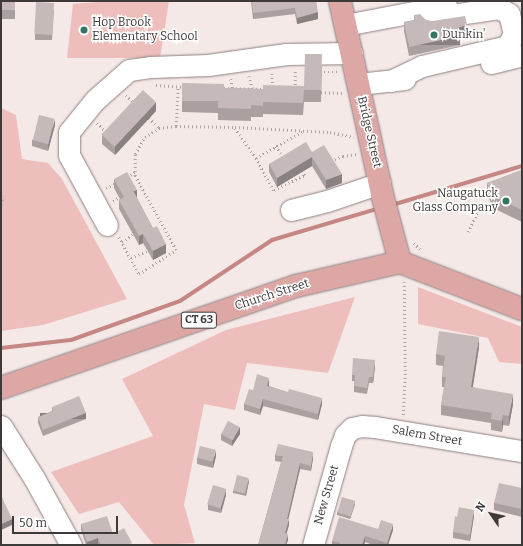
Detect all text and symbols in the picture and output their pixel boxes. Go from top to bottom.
place label: Hop Brook Elementary School [92,16,198,44]
marker: Hop Brook Elementary School [79,25,89,35]
place label: Dunkin' [442,28,485,42]
marker: Dunkin' [429,30,439,40]
street label: Bridge Street [354,95,384,169]
place label: Naugatuck Glass Company [413,187,498,215]
marker: Naugatuck Glass Company [501,196,511,206]
street label: Church Street [233,276,311,314]
road number: CT 63 [180,311,218,329]
street label: Salem Street [391,423,463,449]
street label: New Street [312,463,342,527]
north arrow [471,494,511,534]
text: N [473,500,488,514]
scale bar [14,508,120,534]
text: 50 m [19,516,47,530]

